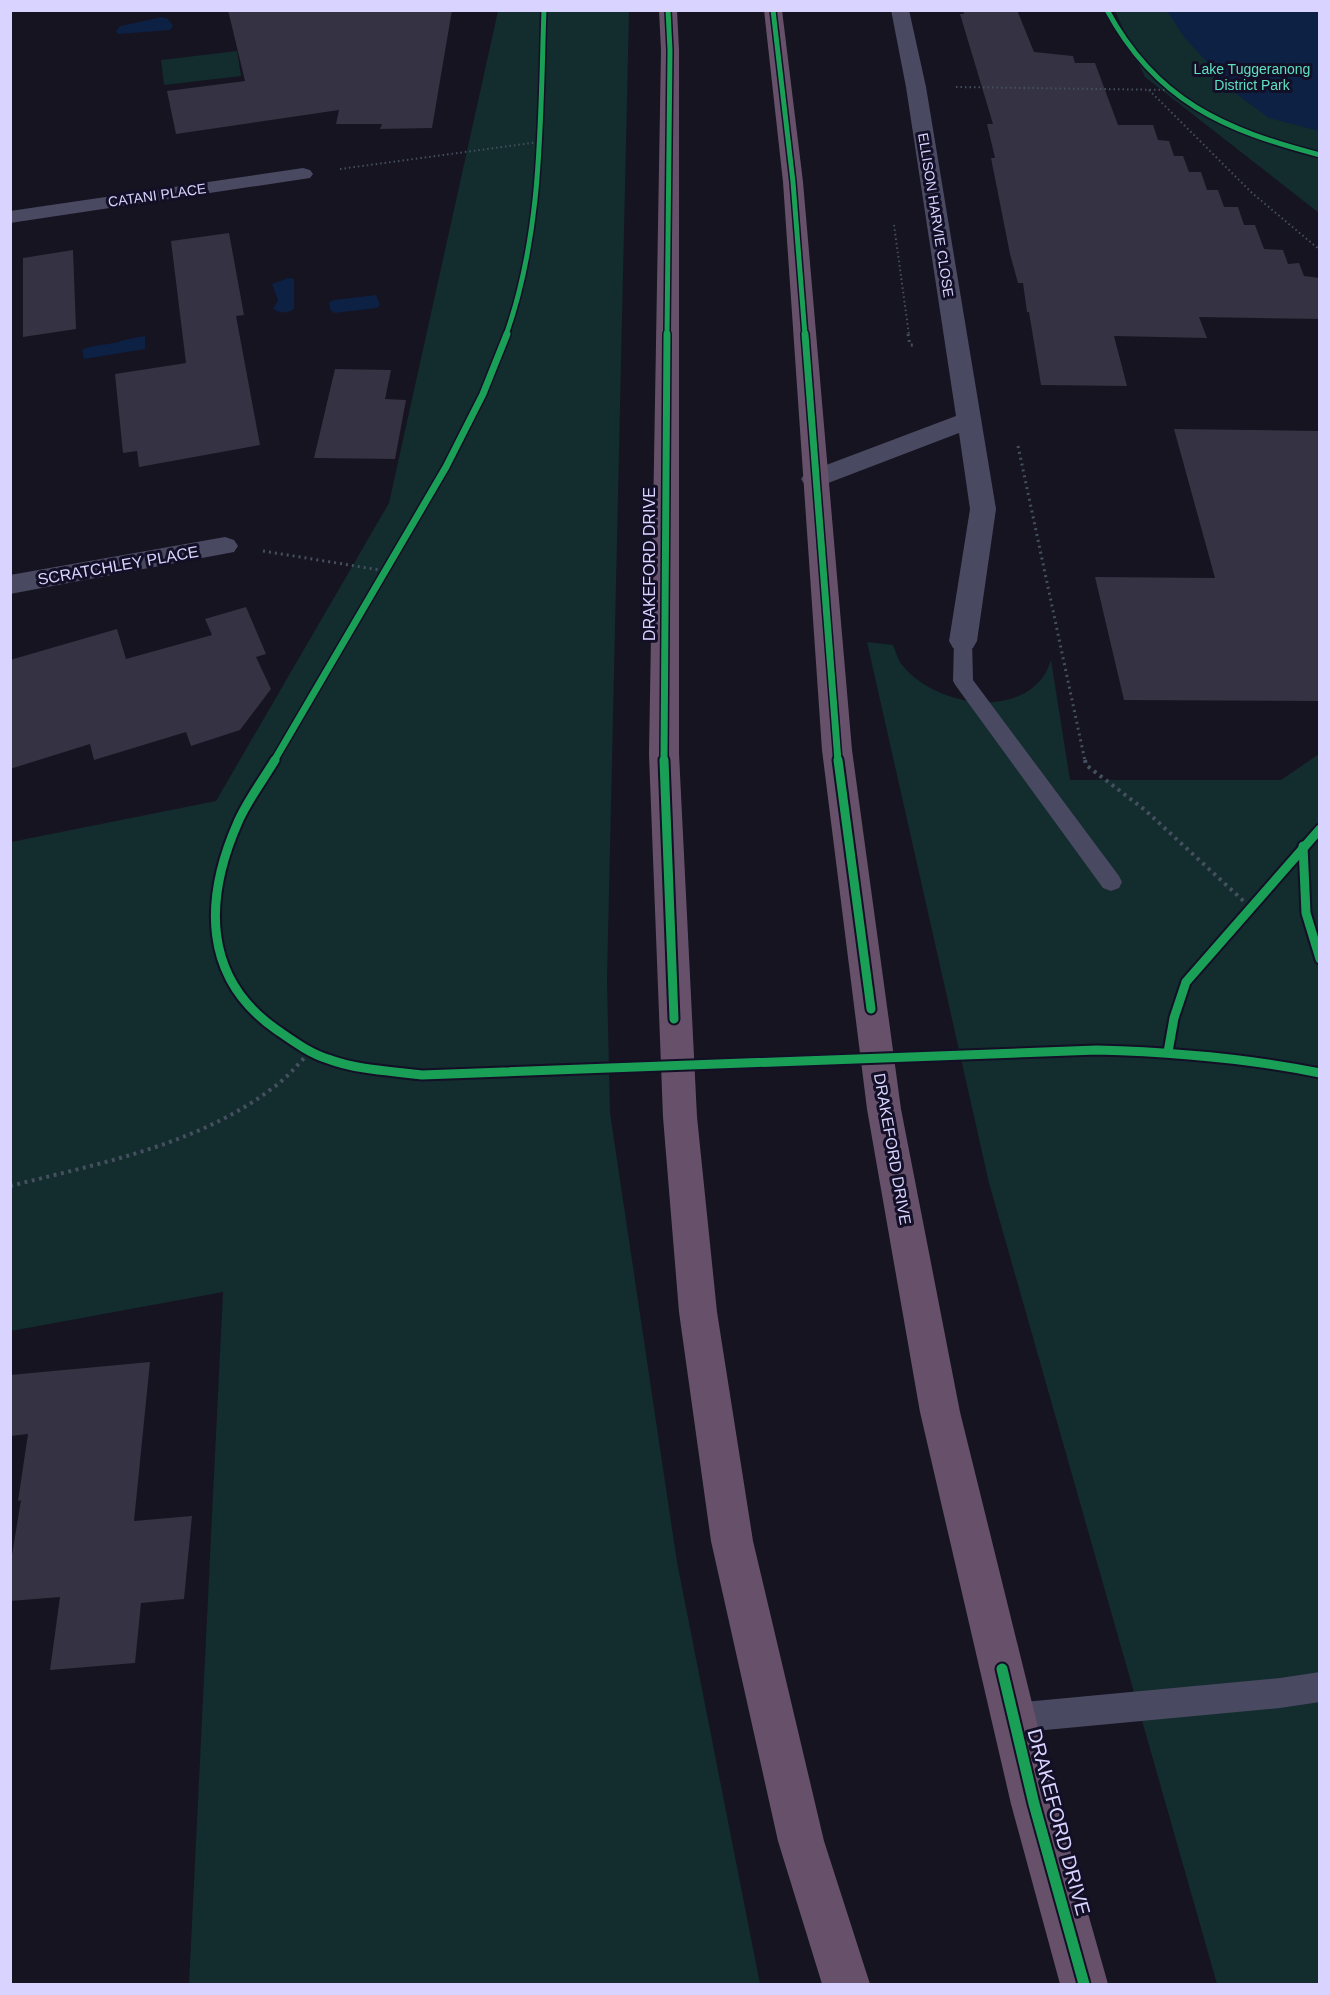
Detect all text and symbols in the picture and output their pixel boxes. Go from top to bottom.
park label: Lake Tuggeranong District Park [1194,61,1310,93]
street label: ELLISON HARVIE CLOSE [915,132,957,298]
street label: CATANI PLACE [107,180,207,210]
street label: DRAKEFORD DRIVE [641,487,658,641]
street label: SCRATCHLEY PLACE [36,543,200,588]
street label: DRAKEFORD DRIVE [871,1072,914,1226]
street label: DRAKEFORD DRIVE [1023,1726,1095,1918]

